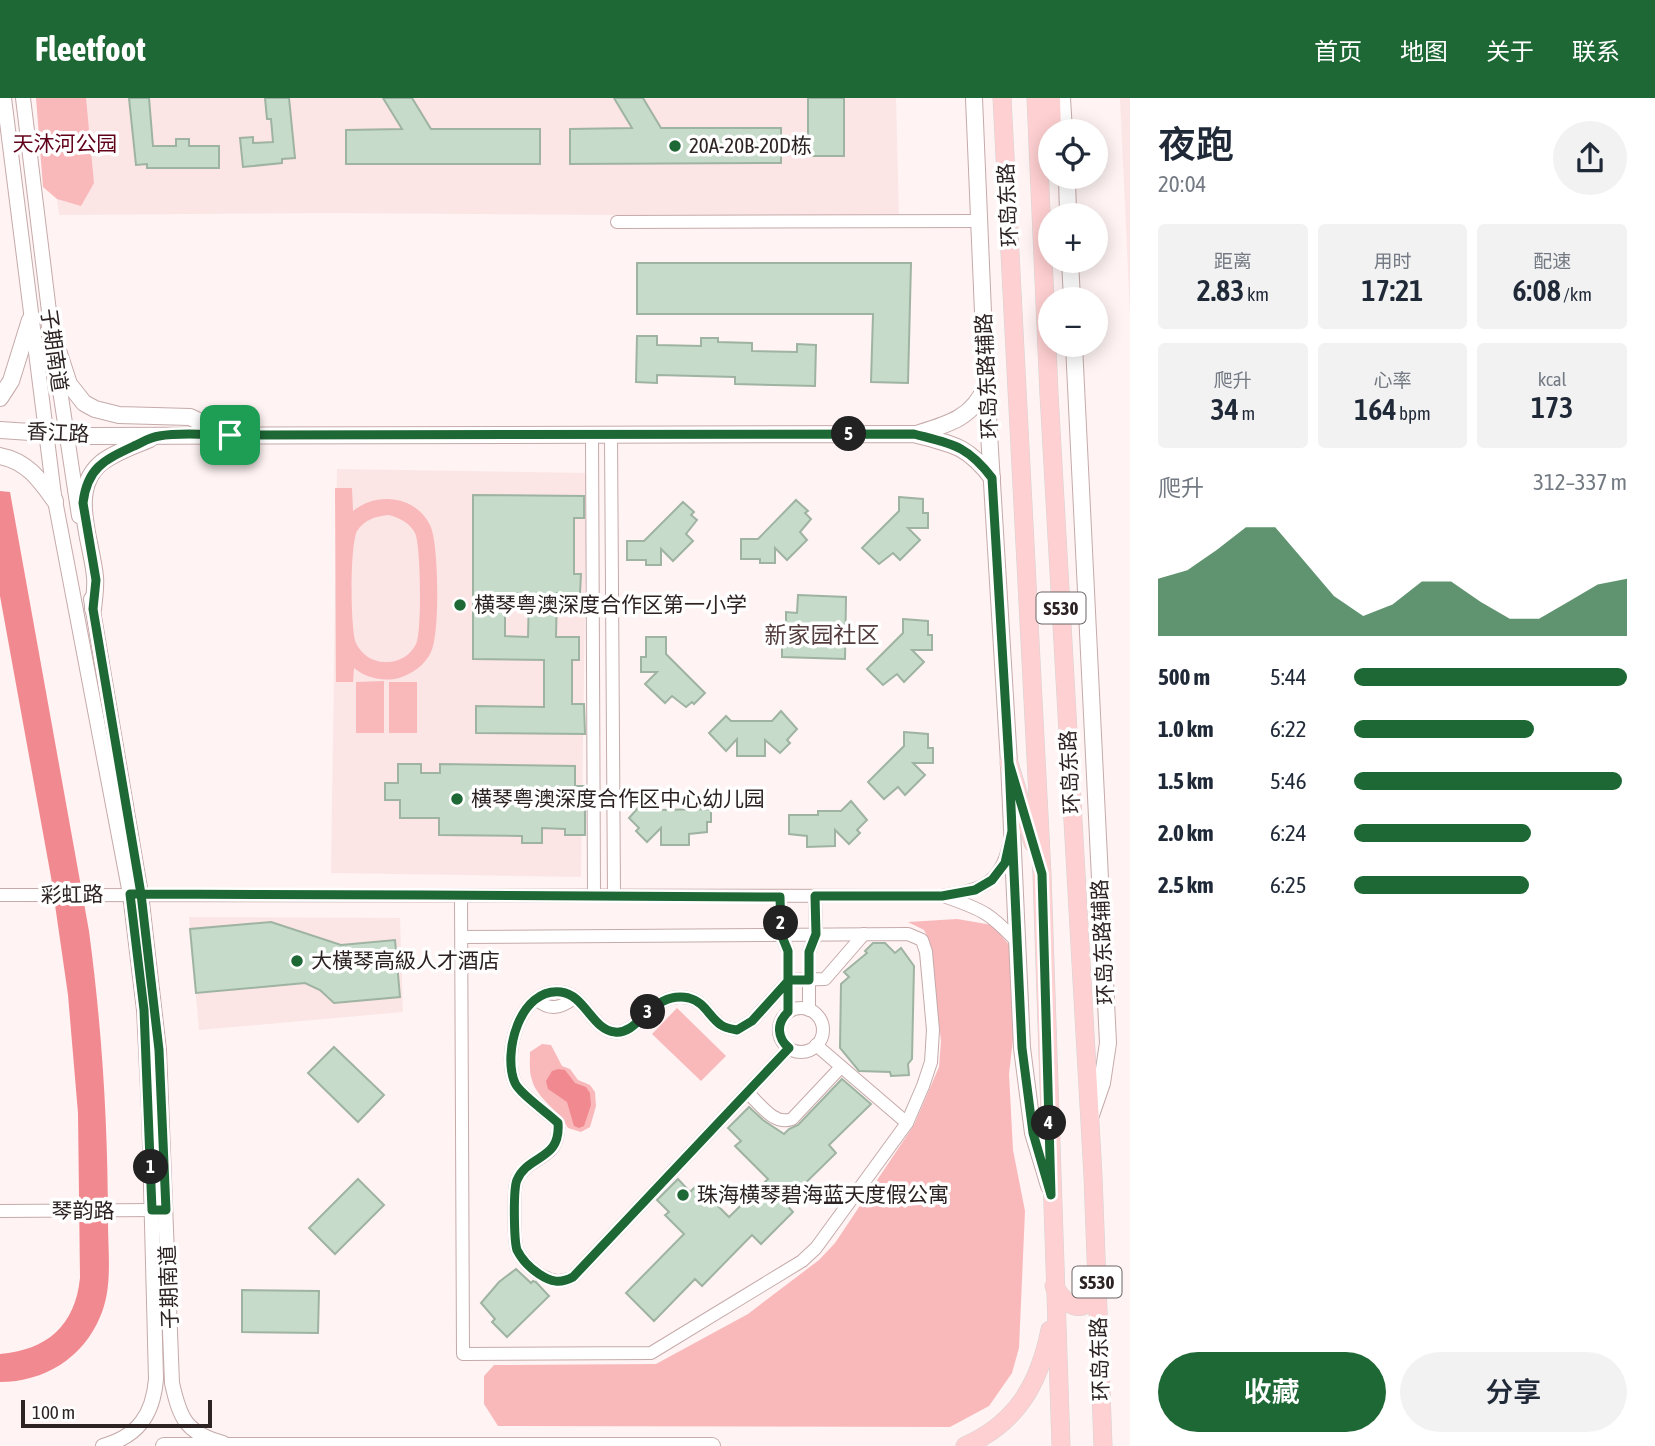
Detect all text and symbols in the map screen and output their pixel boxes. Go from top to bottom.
text: Fleetfoot [35,30,146,68]
text: 首页 [1314,38,1362,65]
text: 地图 [1400,38,1448,65]
text: 关于 [1486,38,1534,65]
text: 联系 [1572,38,1620,65]
map controls [1038,119,1108,357]
button: locate [1038,119,1108,189]
button: share [1553,121,1627,195]
text: 夜跑 [1158,123,1234,166]
park label: 天沐河公园 [13,131,118,155]
place label: 20A-20B-20D栋 [689,133,812,157]
marker: 20A-20B-20D栋 [667,138,683,154]
street label: 环岛东路 [993,162,1021,248]
text: 20:04 [1158,171,1206,197]
button: + [1038,203,1108,273]
text: 距离 [1214,250,1252,272]
text: 用时 [1373,250,1412,272]
text: 配速 [1533,250,1571,272]
text: 2.83 [1197,273,1244,307]
text: 17:21 [1362,273,1423,307]
text: 6:08 [1513,273,1561,307]
text: km [1244,283,1269,305]
text: /km [1561,283,1592,305]
button: − [1038,287,1108,357]
street label: 子期南道 [37,307,73,393]
street label: 环岛东路辅路 [971,313,1001,440]
text: kcal [1538,368,1567,390]
text: 爬升 [1214,369,1252,391]
text: 心率 [1373,369,1412,391]
text: 173 [1531,390,1573,424]
text: 34 [1211,392,1239,426]
text: 164 [1354,392,1397,426]
text: m [1239,402,1255,424]
text: bpm [1397,402,1431,424]
pin [200,405,260,465]
icon: arrive [211,416,249,454]
pin: 5 [832,416,866,452]
street label: 香江路 [26,418,90,446]
text: 5 [844,422,853,444]
text: 312–337 m [1533,469,1627,495]
text: 爬升 [1158,475,1204,501]
place label: 横琴粤澳深度合作区第一小学 [474,592,747,616]
road number: S530 [1036,593,1086,624]
marker: 横琴粤澳深度合作区第一小学 [452,597,468,613]
district label: 新家园社区 [765,622,880,648]
text: 500 m [1158,664,1210,690]
text: 5:44 [1270,664,1307,690]
text: 1.0 km [1158,716,1214,742]
text: 6:22 [1270,716,1307,742]
street label: 环岛东路 [1055,729,1083,815]
text: 1.5 km [1158,768,1214,794]
text: 5:46 [1270,768,1307,794]
place label: 横琴粤澳深度合作区中心幼儿园 [471,786,765,810]
marker: 横琴粤澳深度合作区中心幼儿园 [449,791,465,807]
text: 2.0 km [1158,820,1214,846]
text: 6:24 [1270,820,1307,846]
text: 2.5 km [1158,872,1214,898]
text: 6:25 [1270,872,1307,898]
street label: 环岛东路辅路 [1087,879,1117,1006]
street label: 彩虹路 [40,881,104,907]
pin: 2 [764,906,798,940]
text: 2 [776,911,785,933]
place label: 大橫琴高級人才酒店 [311,948,500,972]
marker: 大橫琴高級人才酒店 [289,953,305,969]
pin: 3 [630,995,666,1030]
text: 3 [643,1000,652,1022]
pin: 4 [1032,1105,1066,1140]
text: 4 [1044,1111,1053,1133]
pin: 1 [134,1150,168,1184]
text: 1 [146,1155,155,1177]
place label: 珠海横琴碧海蓝天度假公寓 [697,1182,949,1206]
marker: 珠海横琴碧海蓝天度假公寓 [675,1187,691,1203]
street label: 琴韵路 [52,1198,115,1222]
street label: 子期南道 [155,1245,181,1329]
road number: S530 [1072,1266,1122,1298]
street label: 环岛东路 [1086,1317,1112,1401]
button: 收藏 [1158,1352,1386,1432]
button: 分享 [1400,1352,1627,1432]
scale bar [21,1397,212,1429]
text: 100 m [32,1401,75,1423]

